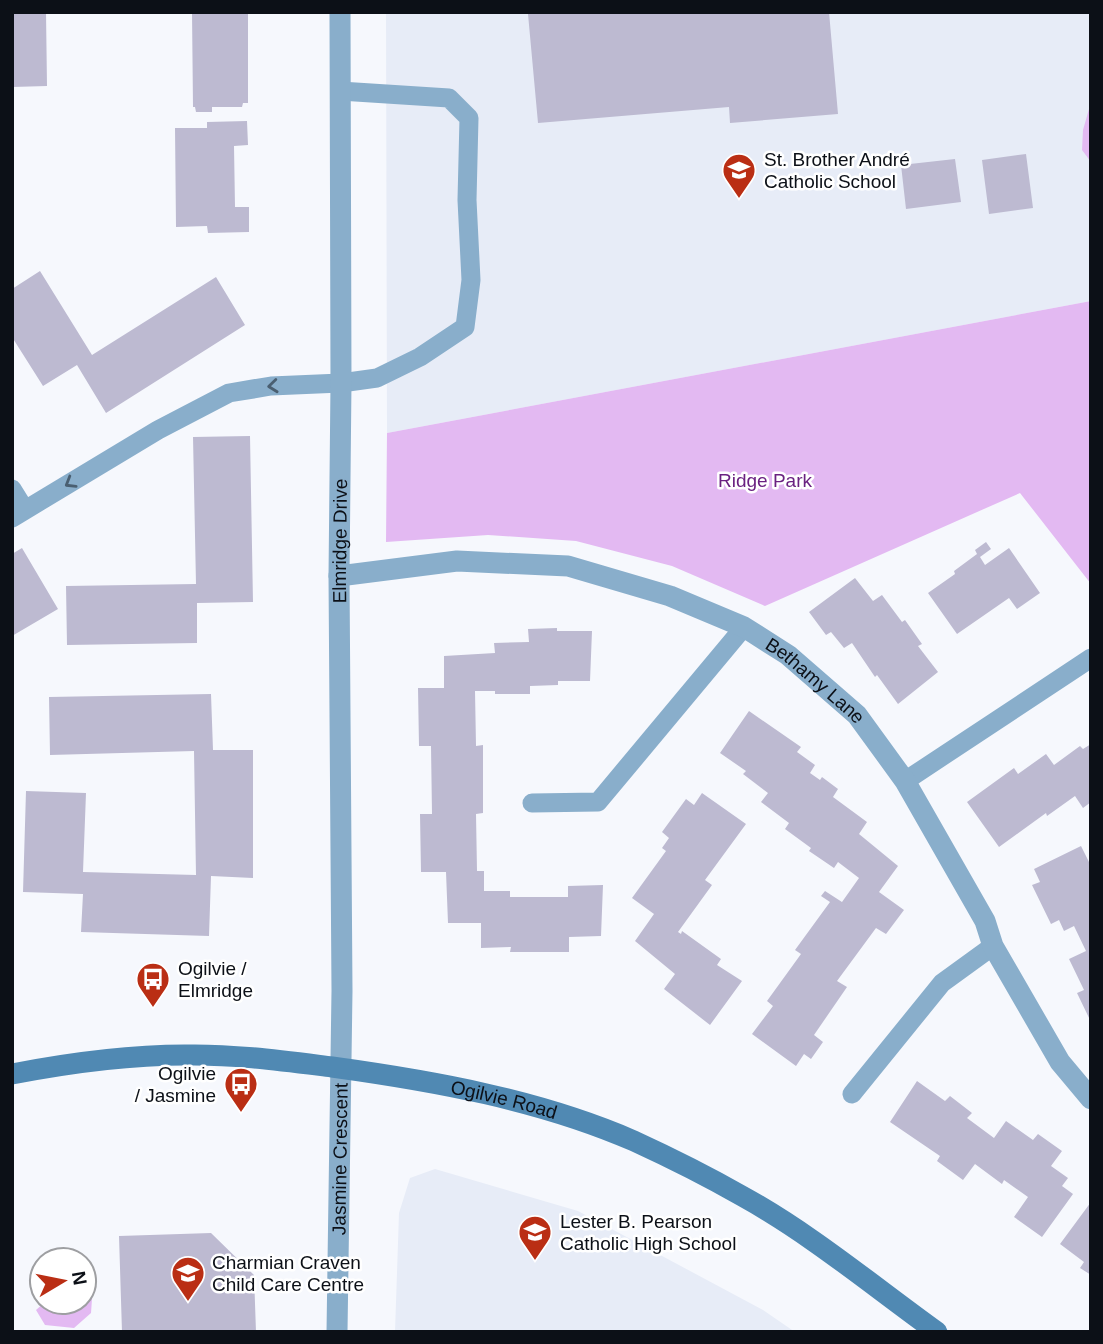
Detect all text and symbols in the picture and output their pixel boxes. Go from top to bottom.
place label: St. Brother André Catholic School [764,149,910,192]
school or university icon: St. Brother André Catholic School [720,151,758,200]
one-way arrow [267,379,279,394]
park label: Ridge Park [718,470,812,491]
one-way arrow [64,475,77,488]
street label: Elmridge Drive [329,479,351,603]
street label: Bethamy Lane [762,634,869,727]
place label: Ogilvie / Elmridge [178,958,253,1001]
bus stop icon: Ogilvie / Elmridge [134,960,172,1009]
place label: Ogilvie / Jasmine [135,1063,216,1106]
bus stop icon: Ogilvie / Jasmine [222,1065,260,1114]
street label: Ogilvie Road [449,1077,560,1123]
street label: Jasmine Crescent [328,1082,352,1235]
place label: Lester B. Pearson Catholic High School [560,1211,736,1254]
school or university icon: Lester B. Pearson Catholic High School [516,1213,554,1262]
north arrow [28,1246,98,1316]
place label: Charmian Craven Child Care Centre [212,1252,364,1295]
school or university icon: Charmian Craven Child Care Centre [169,1254,207,1303]
text: N [68,1270,91,1287]

